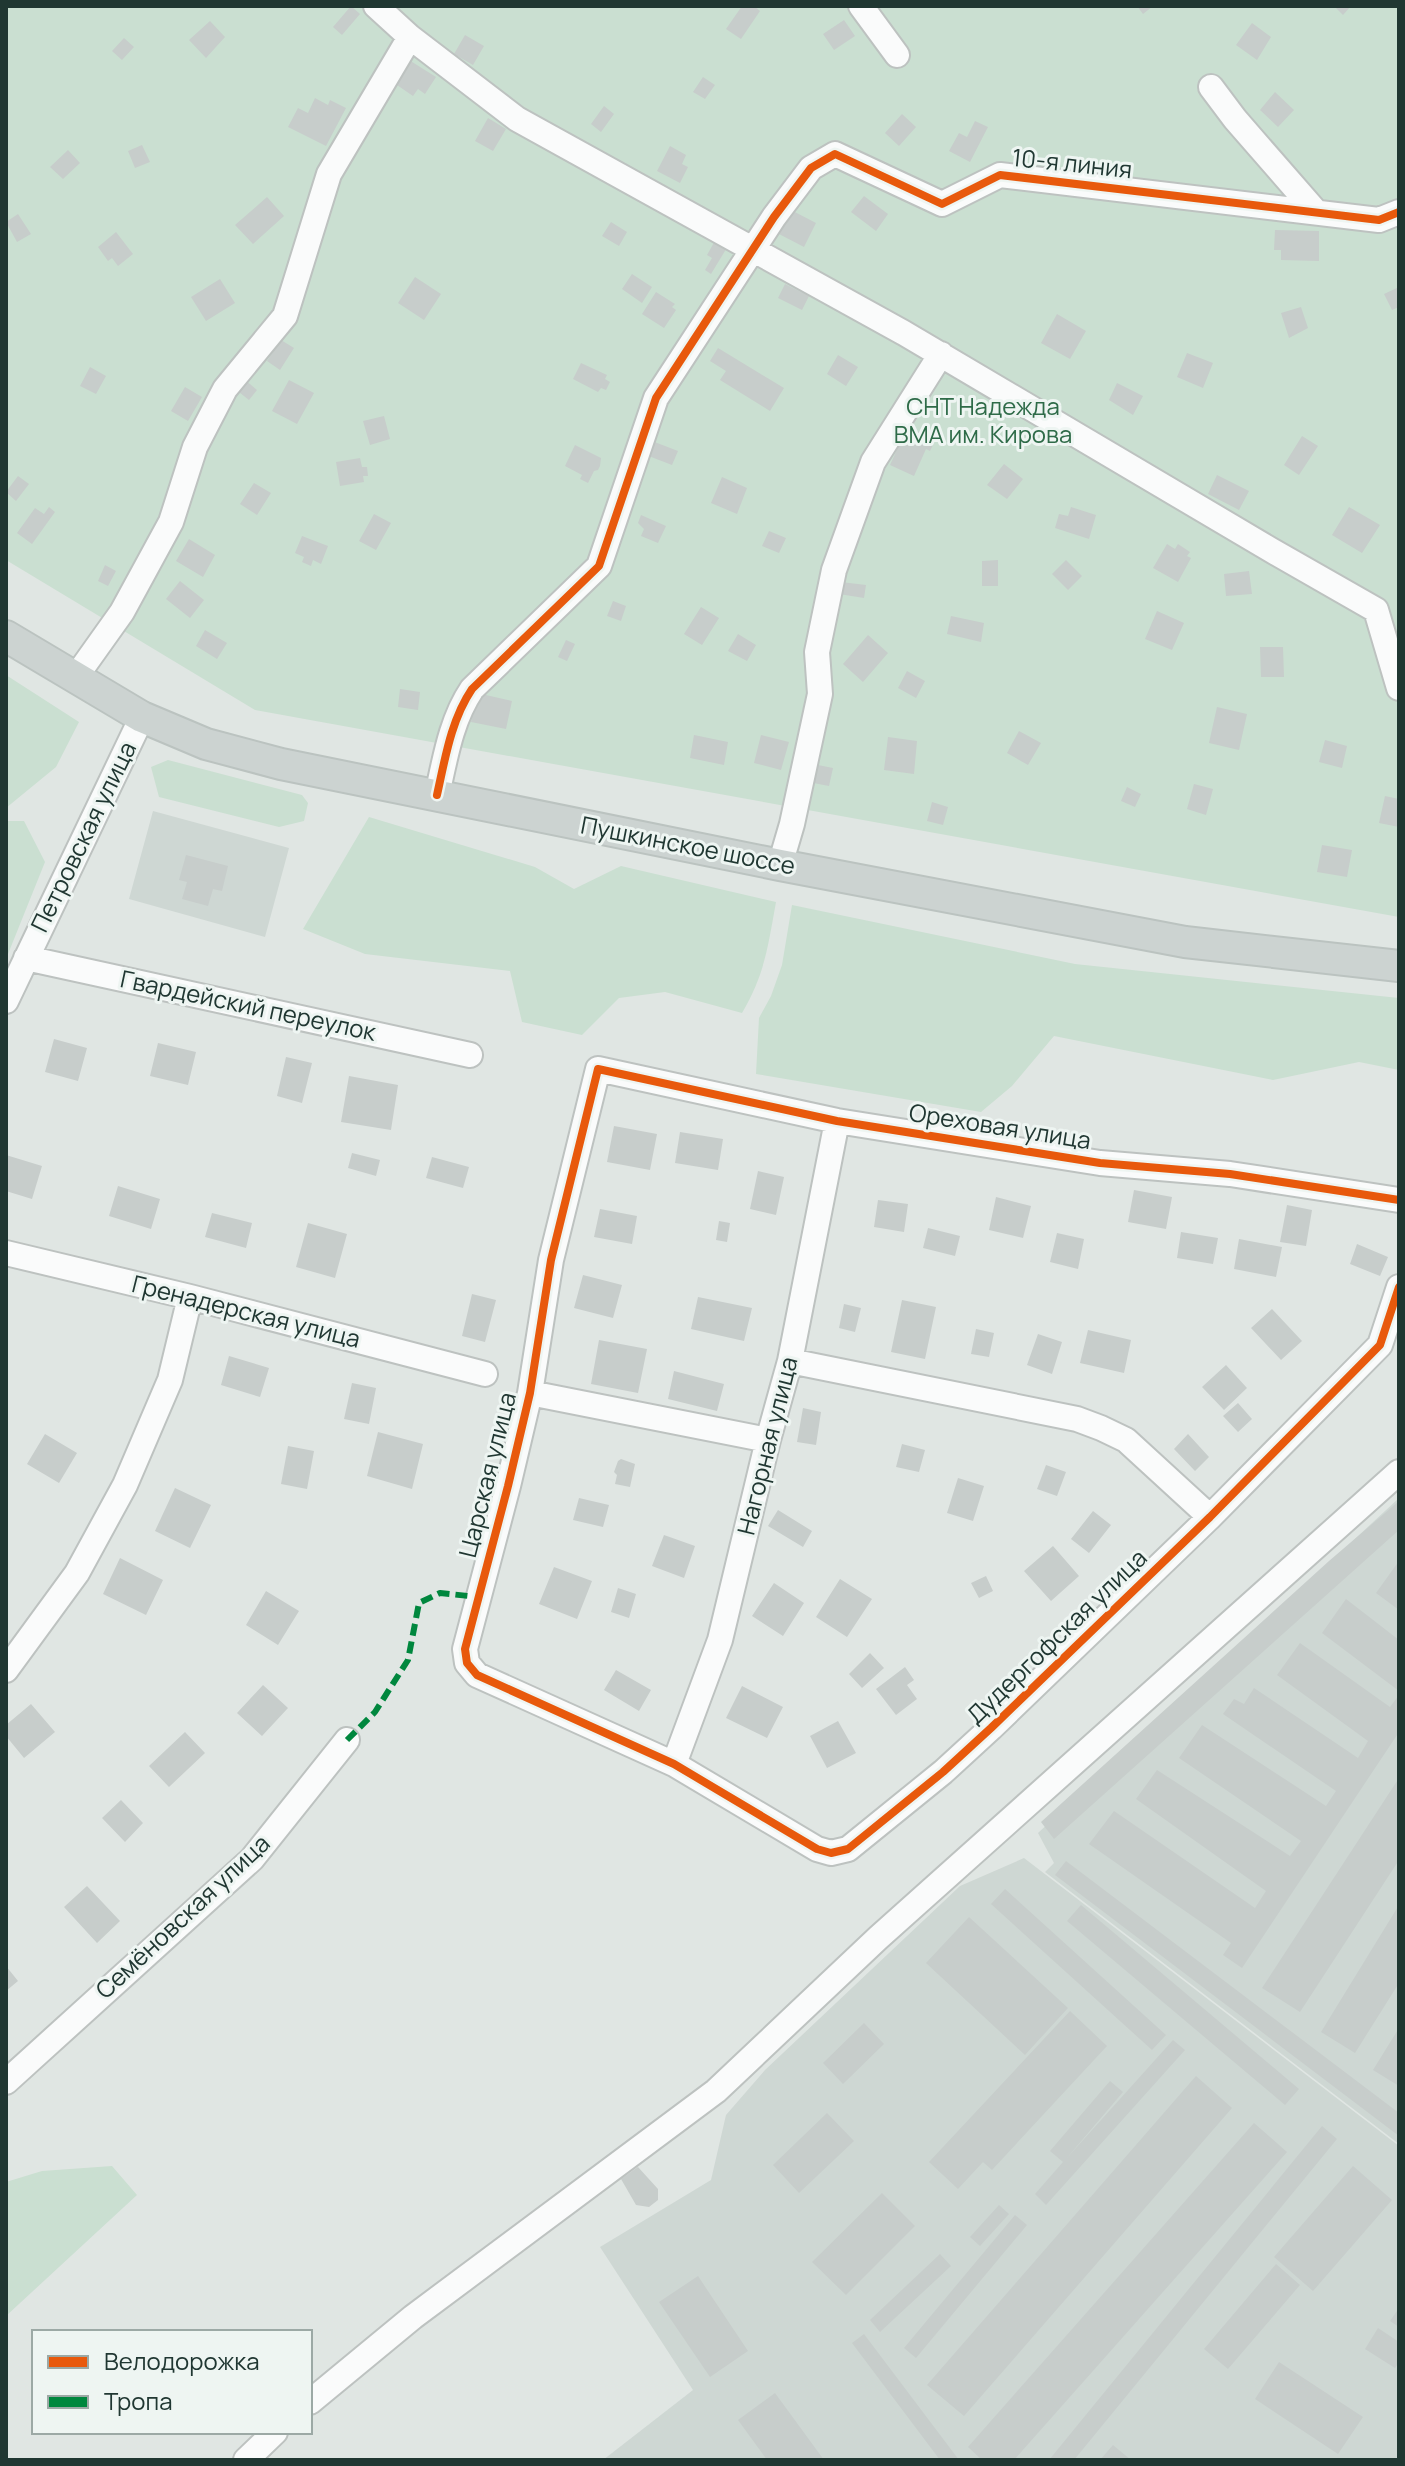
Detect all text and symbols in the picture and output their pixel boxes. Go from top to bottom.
street label: 10-я линия [1010,140,1134,185]
park label: СНТ Надежда ВМА им. Кирова [894,389,1072,450]
street label: Петровская улица [22,736,143,937]
street label: Пушкинское шоссе [578,808,798,882]
street label: Гвардейский переулок [118,961,380,1048]
street label: Ореховая улица [907,1095,1093,1156]
street label: Гренадерская улица [129,1266,364,1355]
street label: Нагорная улица [728,1353,805,1538]
street label: Царская улица [450,1389,523,1561]
street label: Дудергофская улица [958,1541,1153,1731]
street label: Семёновская улица [88,1826,276,2005]
legend [32,2330,312,2434]
text: Велодорожка [104,2344,259,2377]
text: Тропа [104,2384,173,2417]

